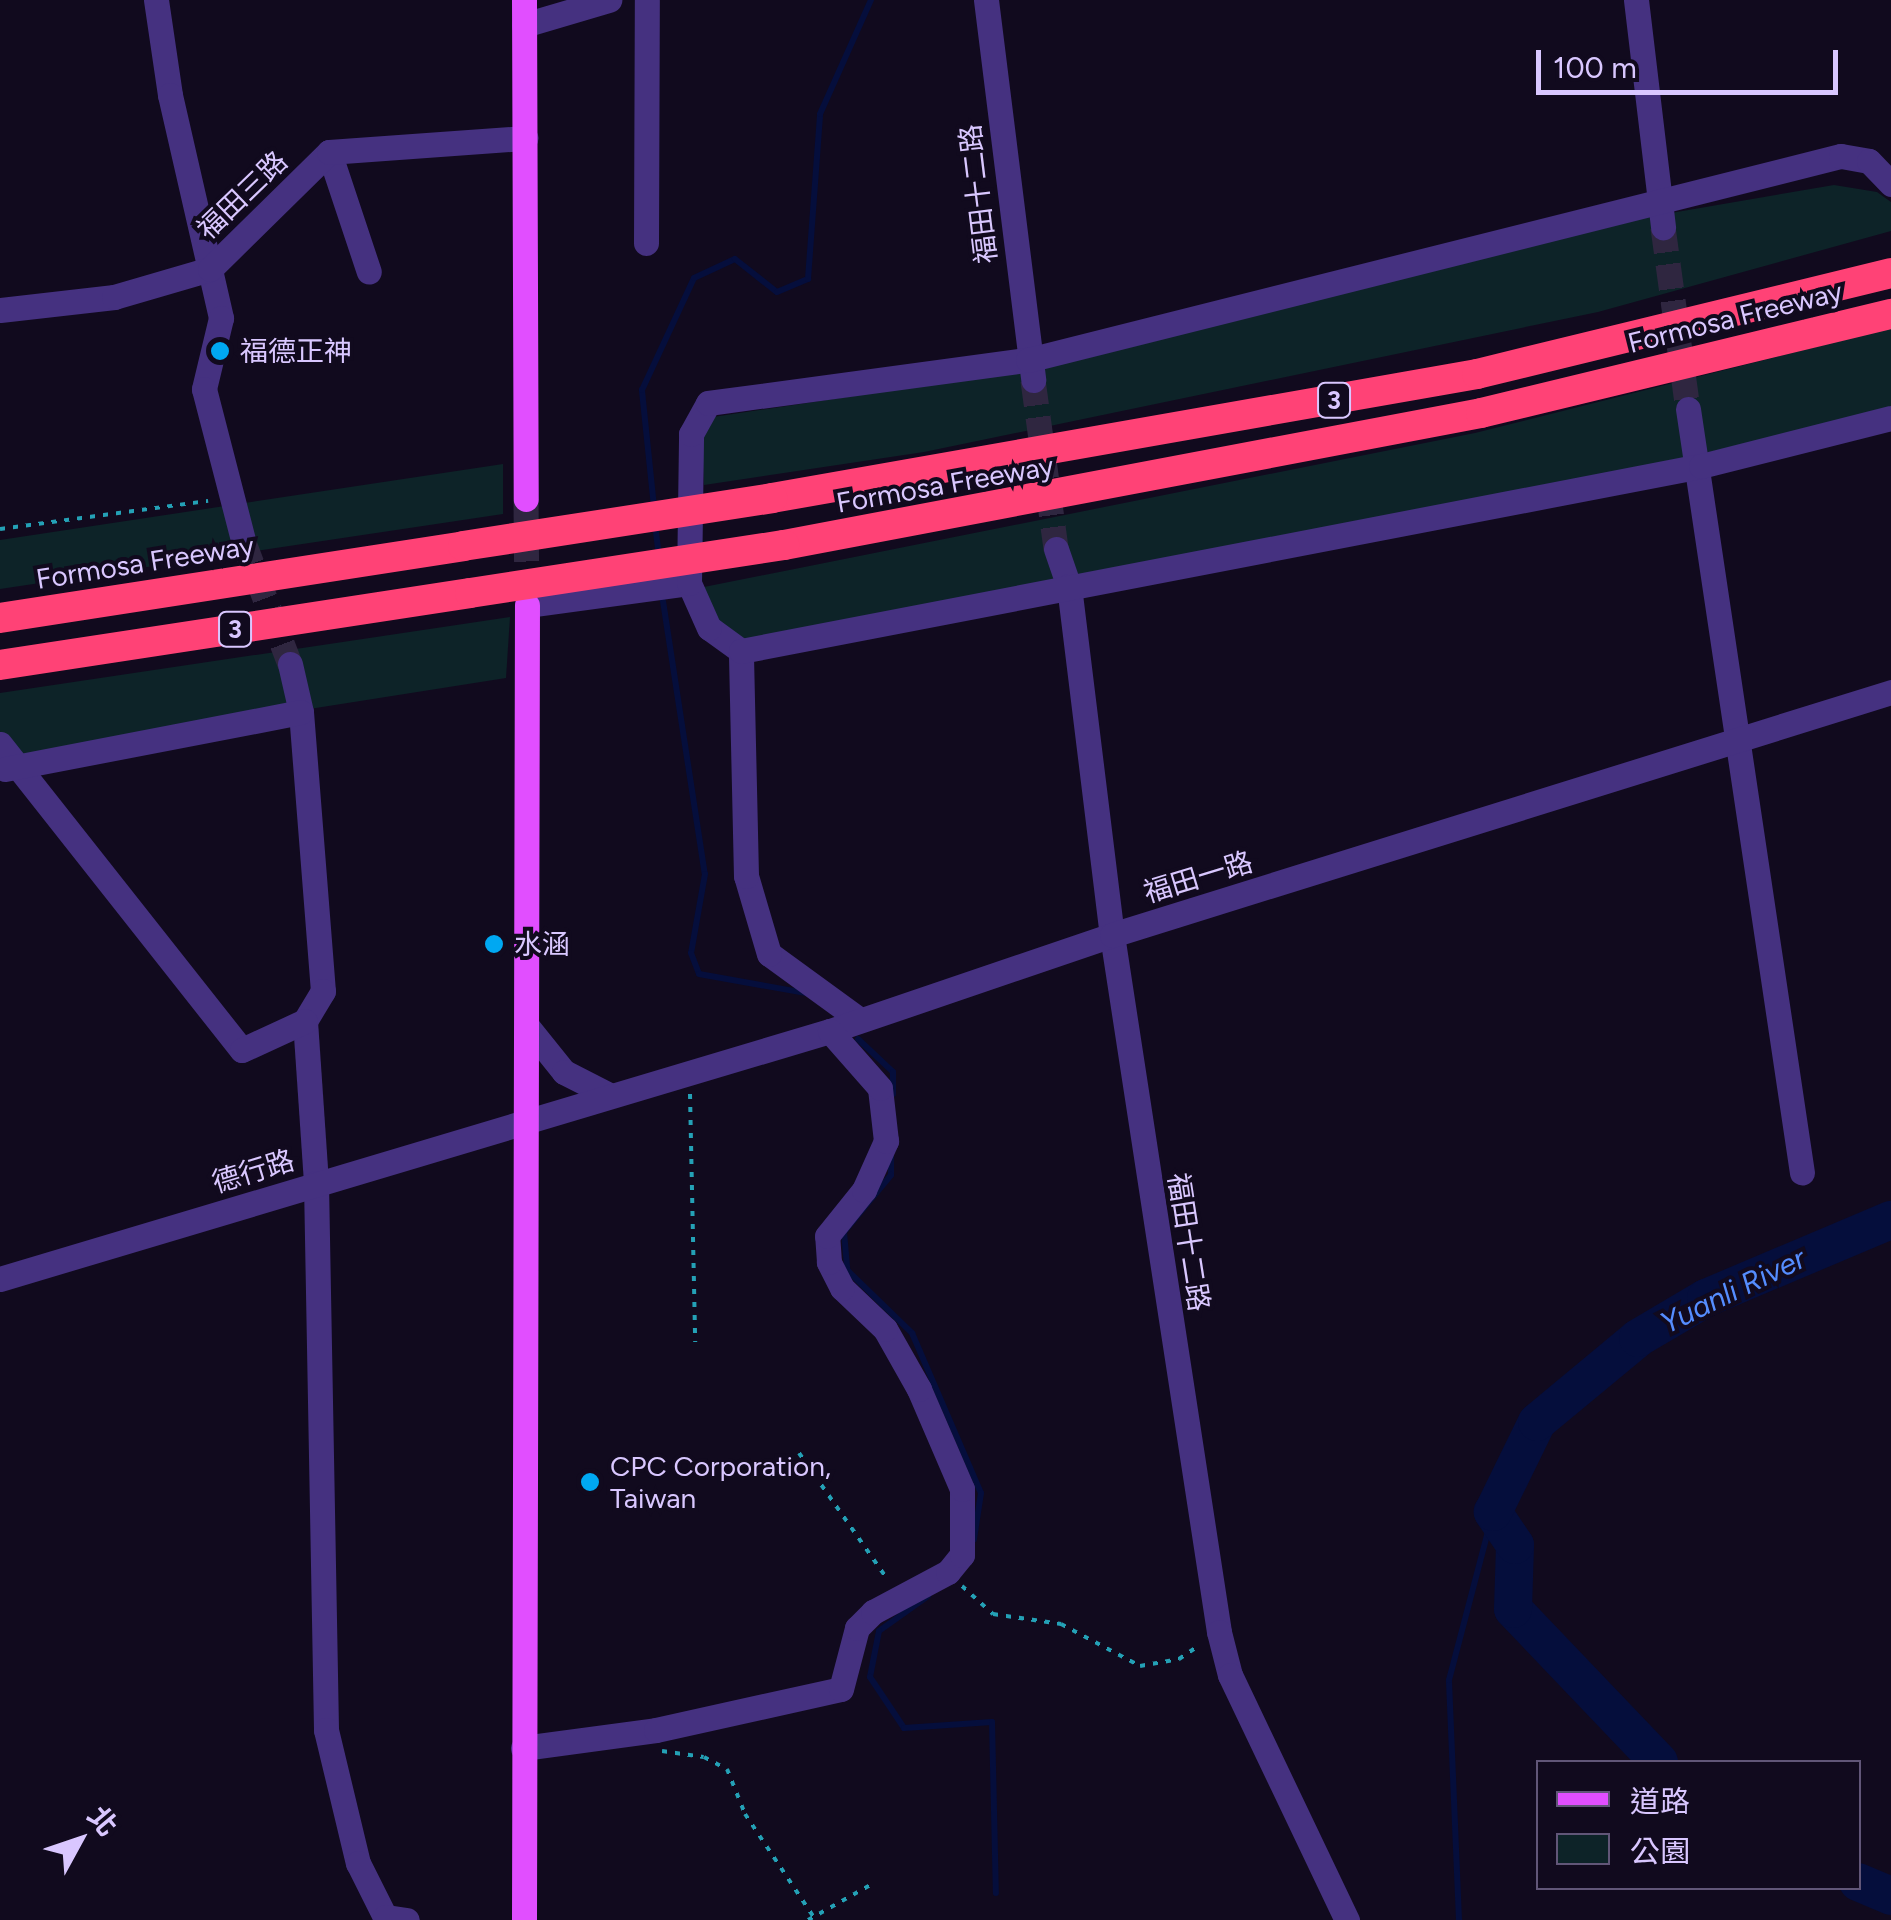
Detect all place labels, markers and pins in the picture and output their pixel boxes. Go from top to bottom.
place label: 福德正神 [240,334,352,368]
marker: 福德正神 [209,340,231,362]
place label: 水涵 [514,927,570,961]
marker: 水涵 [483,933,505,955]
place label: CPC Corporation, Taiwan [610,1449,831,1515]
marker: CPC Corporation, Taiwan [579,1471,601,1493]

